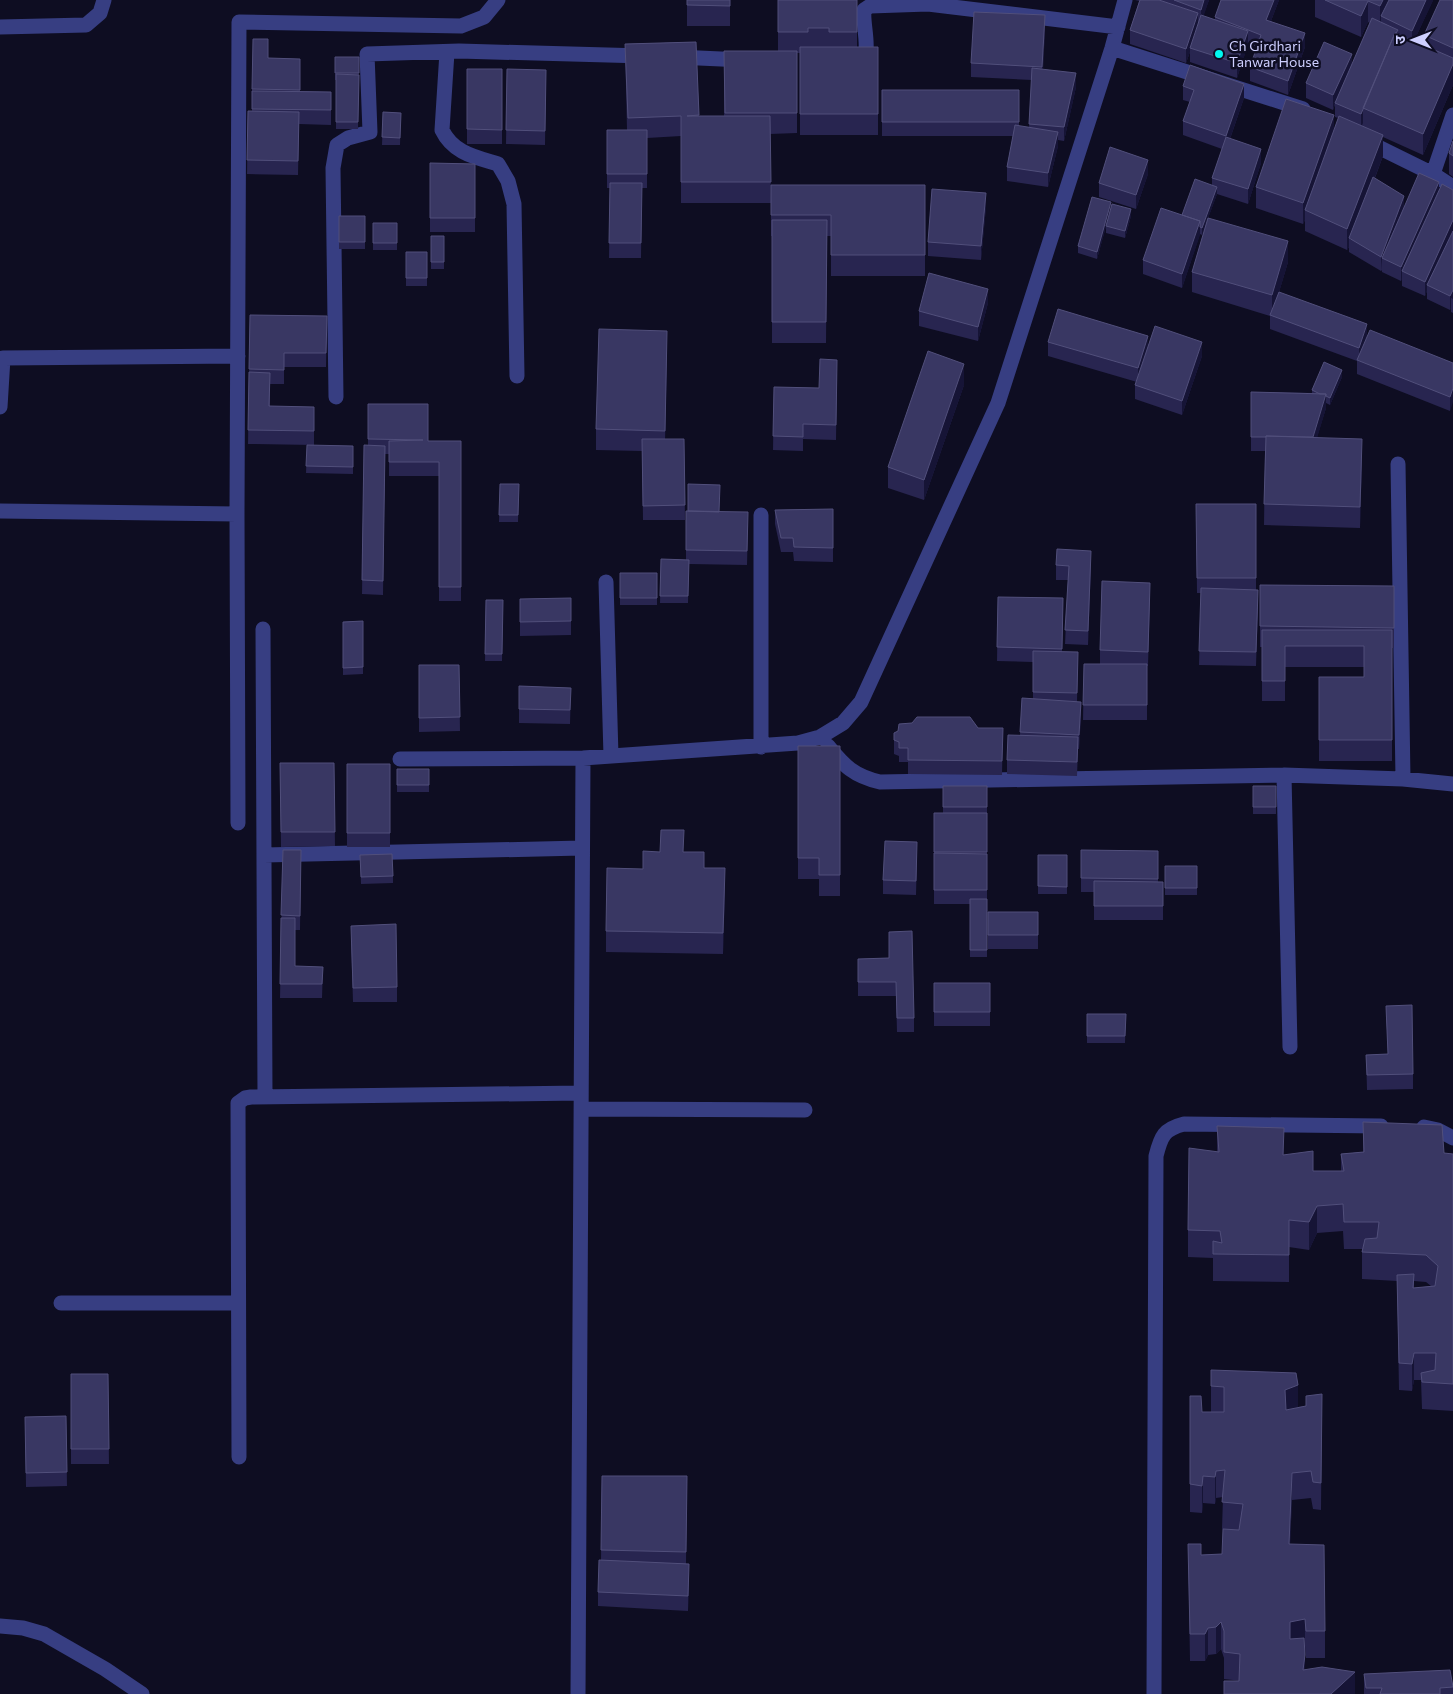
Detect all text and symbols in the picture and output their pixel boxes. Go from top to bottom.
north arrow [1388,15,1438,65]
text: उ [1391,35,1408,44]
place label: Ch Girdhari Tanwar House [1229,37,1319,70]
marker: Ch Girdhari Tanwar House [1213,48,1225,60]

